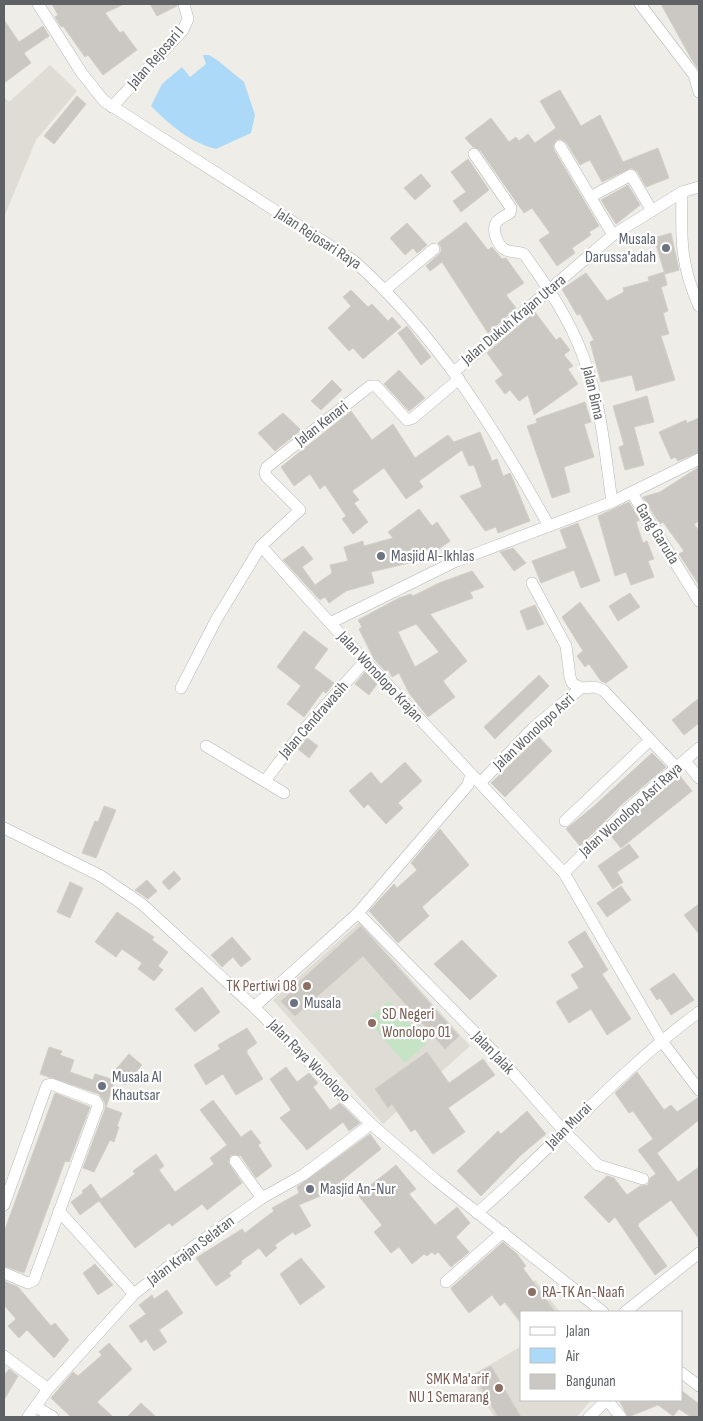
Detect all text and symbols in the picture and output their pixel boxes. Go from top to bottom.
street label: Jalan Rejosari I [123,23,188,94]
street label: Jalan Rejosari Raya [271,204,364,274]
place label: Musala Darussa'adah [585,230,656,267]
marker: Musala Darussa'adah [660,242,672,254]
street label: Jalan Dukuh Krajan Utara [457,271,570,370]
street label: Jalan Bima [577,363,608,422]
street label: Jalan Kenari [291,397,352,451]
street label: Gang Garuda [631,500,683,568]
place label: Masjid Al-Ikhlas [391,547,475,566]
marker: Masjid Al-Ikhlas [375,550,387,562]
street label: Jalan Wonolopo Krajan [332,627,427,726]
street label: Jalan Cendrawasih [275,677,353,763]
street label: Jalan Wonolopo Asri [489,690,578,775]
street label: Jalan Wonolopo Asri Raya [575,759,686,862]
place label: TK Pertiwi 08 [226,977,297,996]
marker: TK Pertiwi 08 [301,980,313,992]
place label: Musala [304,994,341,1013]
marker: Musala [288,997,300,1009]
place label: SD Negeri Wonolopo 01 [382,1005,451,1042]
street label: Jalan Raya Wonolopo [263,1015,354,1106]
marker: SD Negeri Wonolopo 01 [366,1017,378,1029]
street label: Jalan Jalak [467,1027,518,1079]
place label: Musala Al Khautsar [112,1068,162,1105]
marker: Musala Al Khautsar [96,1080,108,1092]
street label: Jalan Murai [541,1099,596,1154]
place label: Masjid An-Nur [320,1180,396,1199]
marker: Masjid An-Nur [304,1183,316,1195]
street label: Jalan Krajan Selatan [143,1212,238,1291]
place label: RA-TK An-Naafi [542,1283,625,1302]
marker: RA-TK An-Naafi [526,1286,538,1298]
legend [520,1311,683,1401]
text: Jalan [565,1322,590,1341]
text: Air [565,1347,580,1366]
place label: SMK Ma'arif NU 1 Semarang [409,1370,489,1407]
text: Bangunan [566,1372,616,1391]
marker: SMK Ma'arif NU 1 Semarang [493,1382,505,1394]

